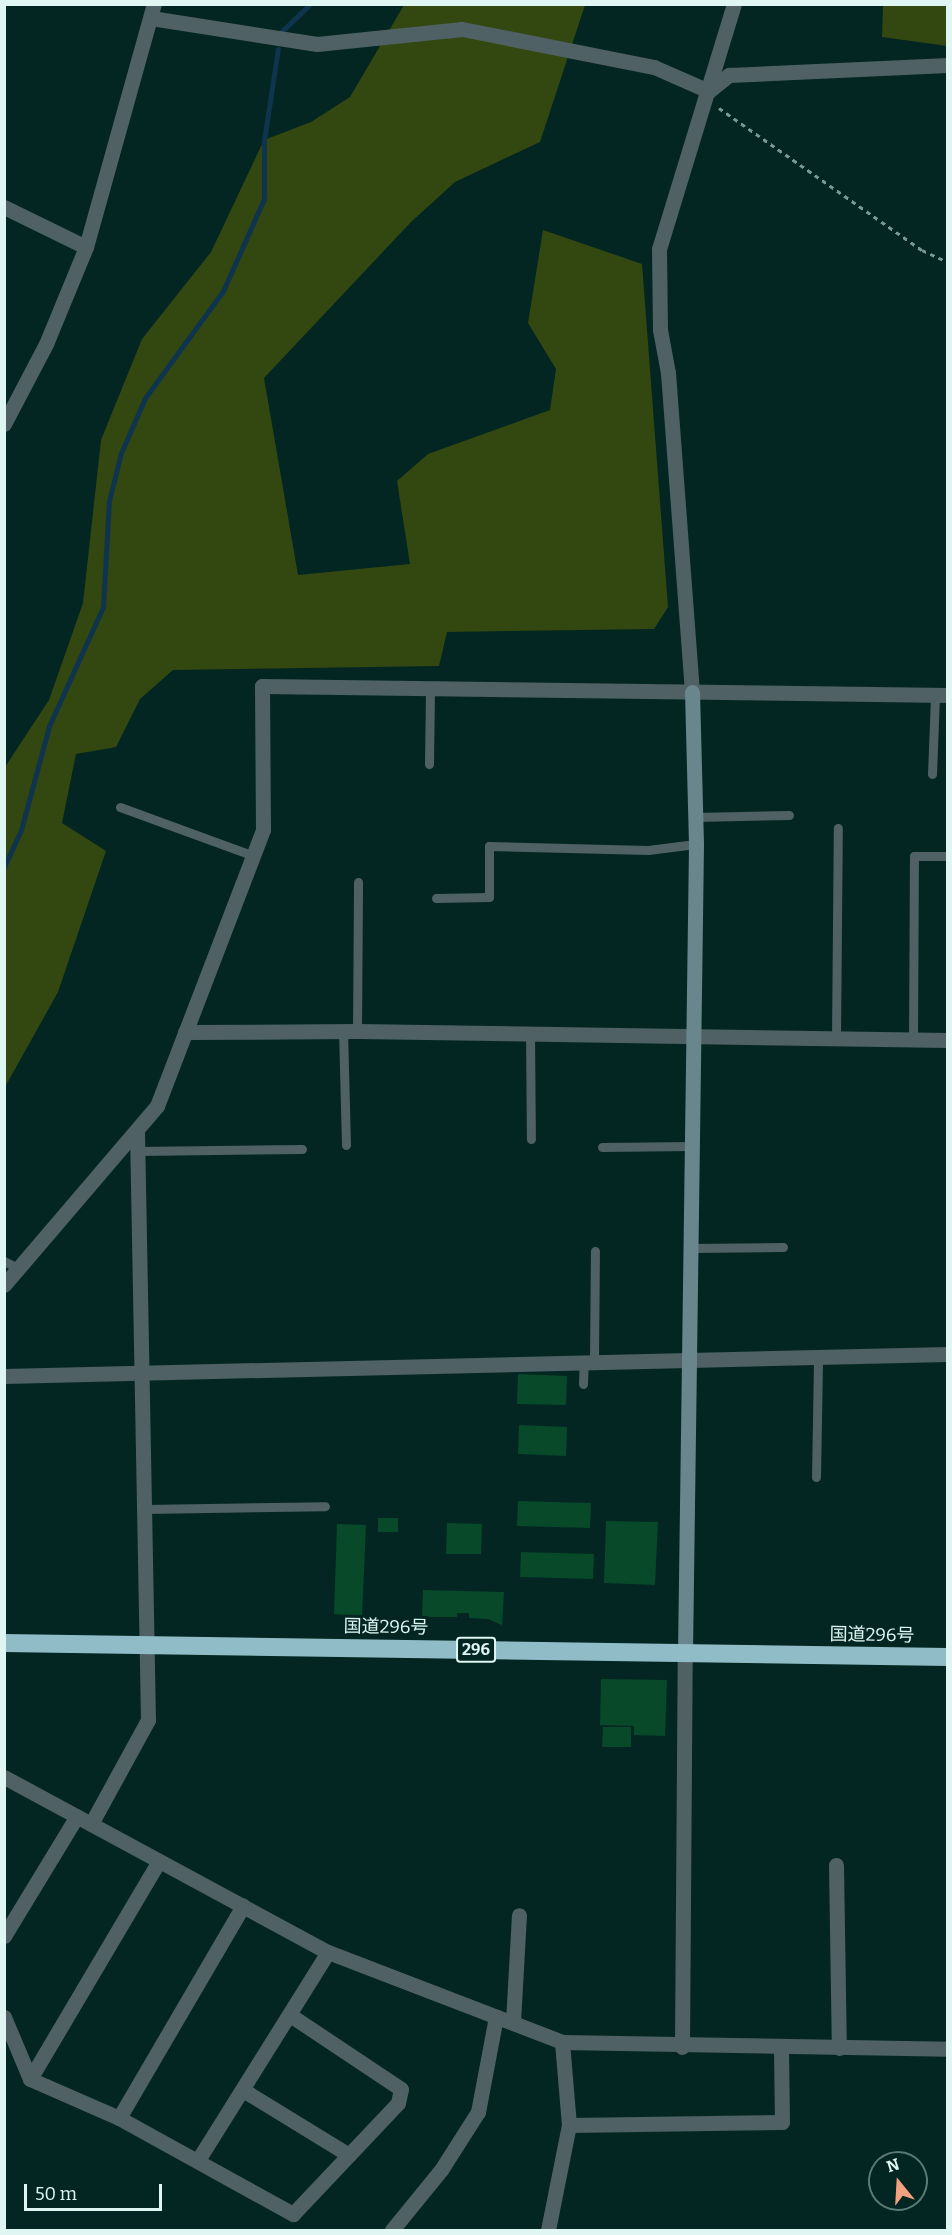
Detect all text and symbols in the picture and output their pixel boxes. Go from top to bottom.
street label: 国道296号 [343,1615,429,1639]
street label: 国道296号 [829,1623,915,1647]
road number: 296 [455,1637,497,1663]
north arrow [868,2151,928,2211]
text: N [884,2154,902,2176]
scale bar [27,2172,165,2210]
text: 50 m [35,2183,77,2205]

